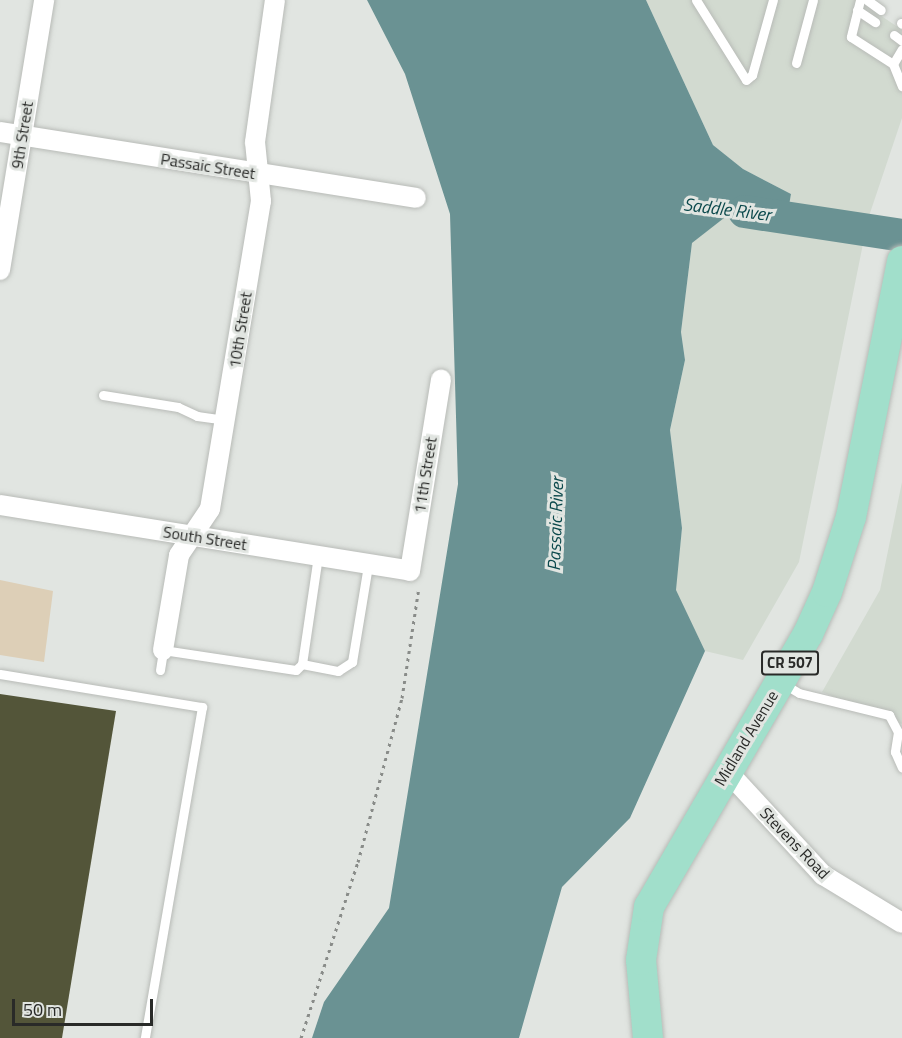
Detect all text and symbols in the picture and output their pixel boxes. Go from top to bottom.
street label: 9th Street [7,100,37,170]
street label: Passaic Street [159,149,257,183]
water label: Saddle River [682,194,772,226]
street label: 10th Street [225,291,255,369]
street label: 11th Street [410,436,440,514]
water label: Passaic River [544,477,568,571]
street label: South Street [162,522,248,554]
road number: CR 507 [760,651,820,675]
street label: Midland Avenue [710,687,782,789]
street label: Stevens Road [756,803,834,883]
scale bar [15,987,156,1025]
text: 50 m [23,996,62,1023]

